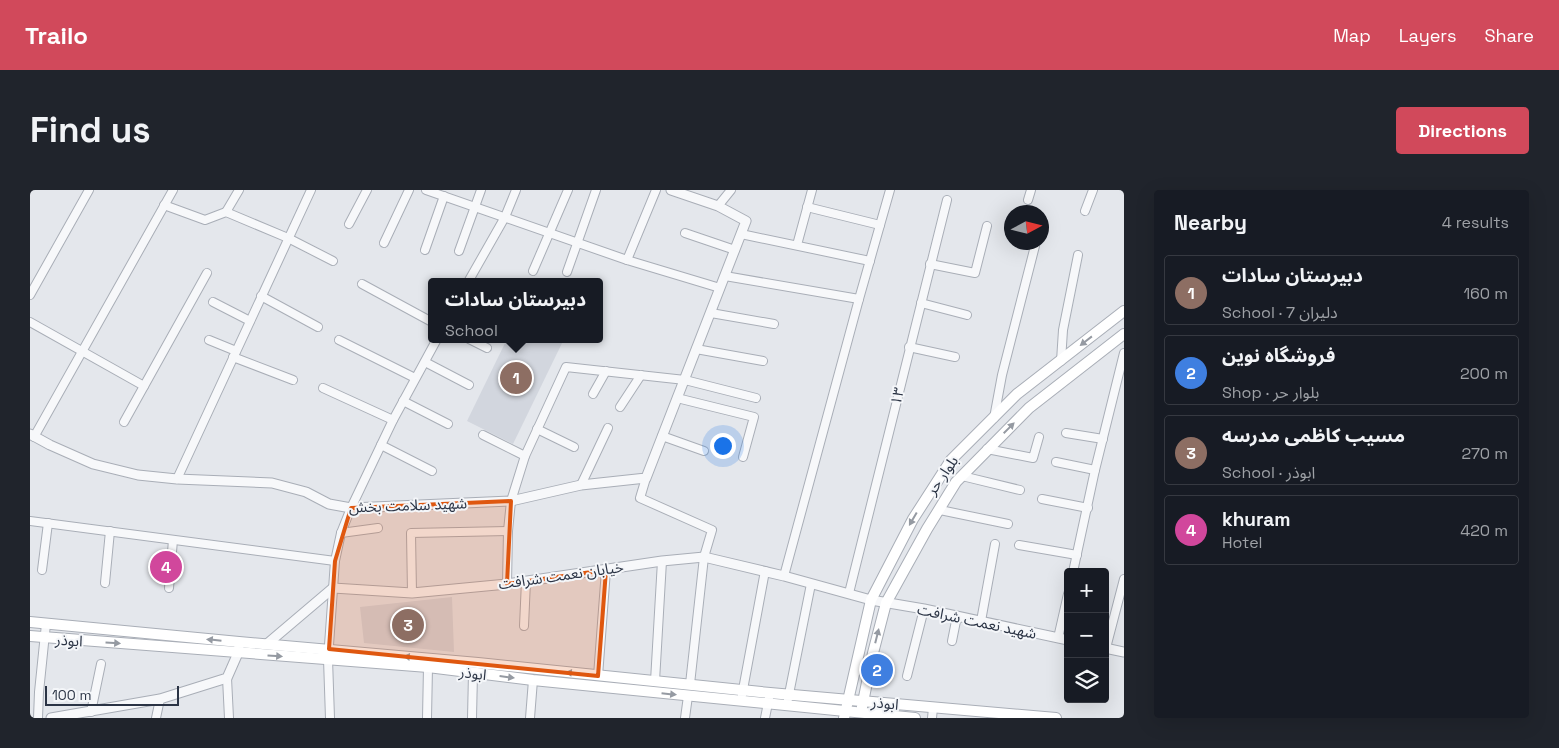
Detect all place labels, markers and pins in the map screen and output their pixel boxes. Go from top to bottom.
pin: 1 [500,359,532,397]
pin: 4 [150,548,182,586]
pin: 3 [392,606,424,644]
pin: 2 [861,651,893,689]

